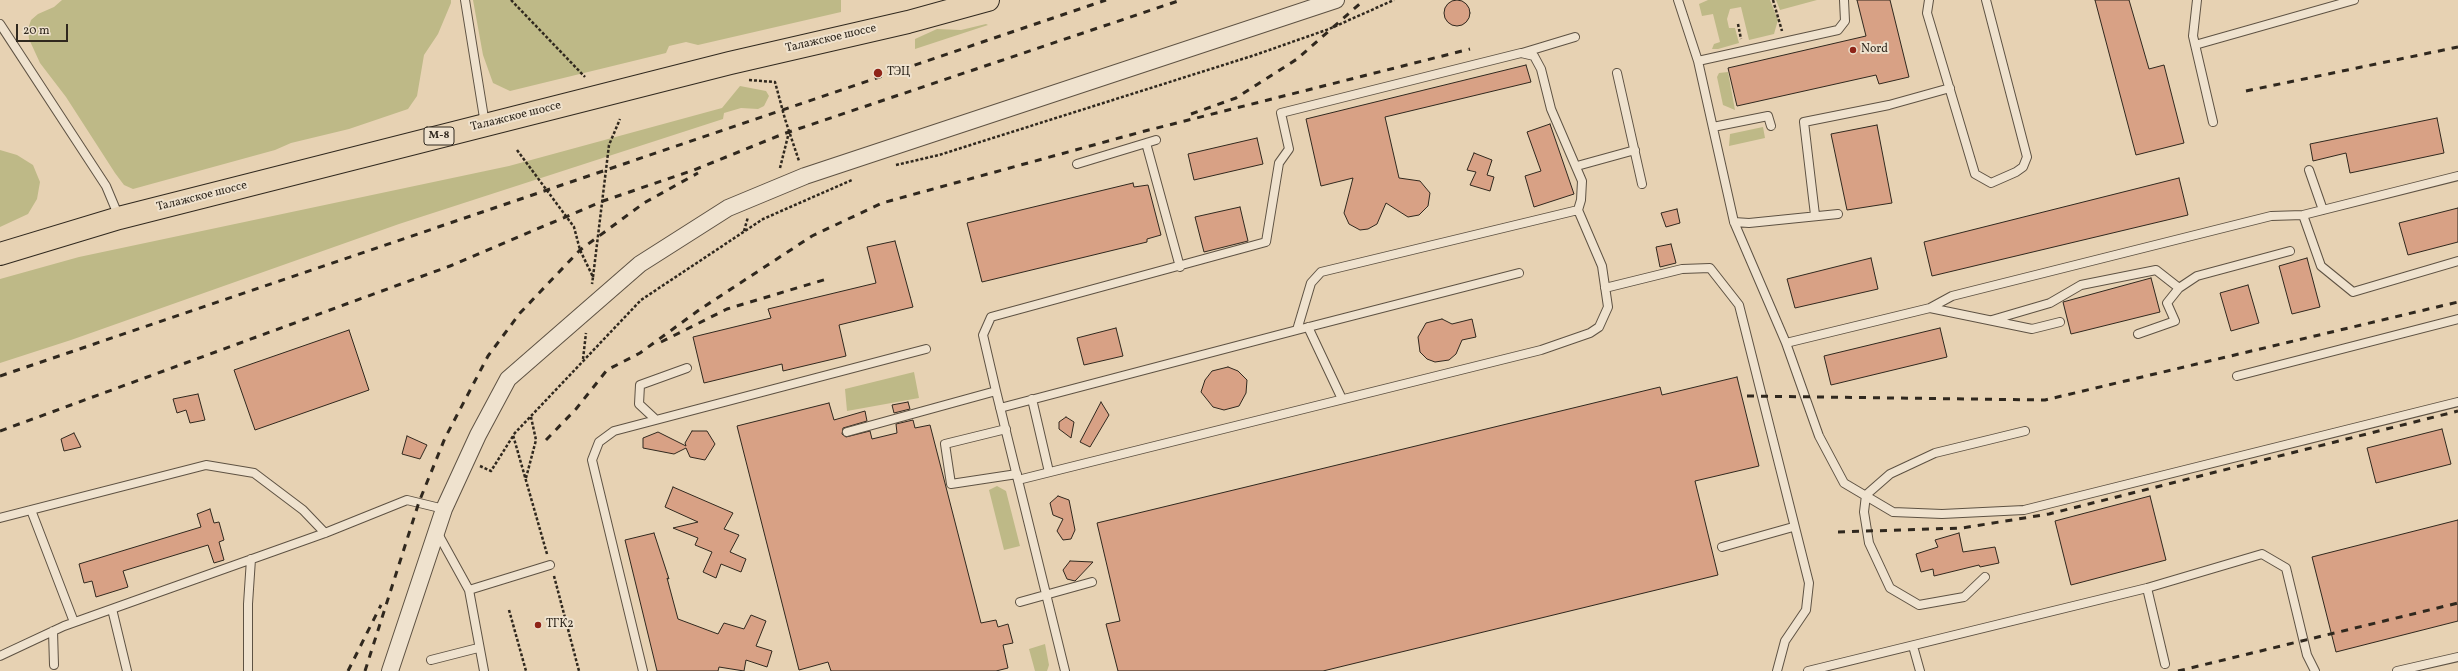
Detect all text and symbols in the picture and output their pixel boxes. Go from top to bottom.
scale bar [18,16,70,42]
street label: Талажское шоссе [784,22,878,56]
text: 20 m [23,23,50,39]
place label: Nord [1861,43,1888,57]
marker: Nord [1848,45,1858,55]
place label: ТЭЦ [887,66,911,80]
marker: ТЭЦ [872,67,884,79]
street label: Талажское шоссе [469,99,563,135]
road number: М-8 [424,127,454,145]
street label: Талажское шоссе [155,179,249,215]
place label: ТГК2 [546,618,574,632]
marker: ТГК2 [533,620,543,630]

